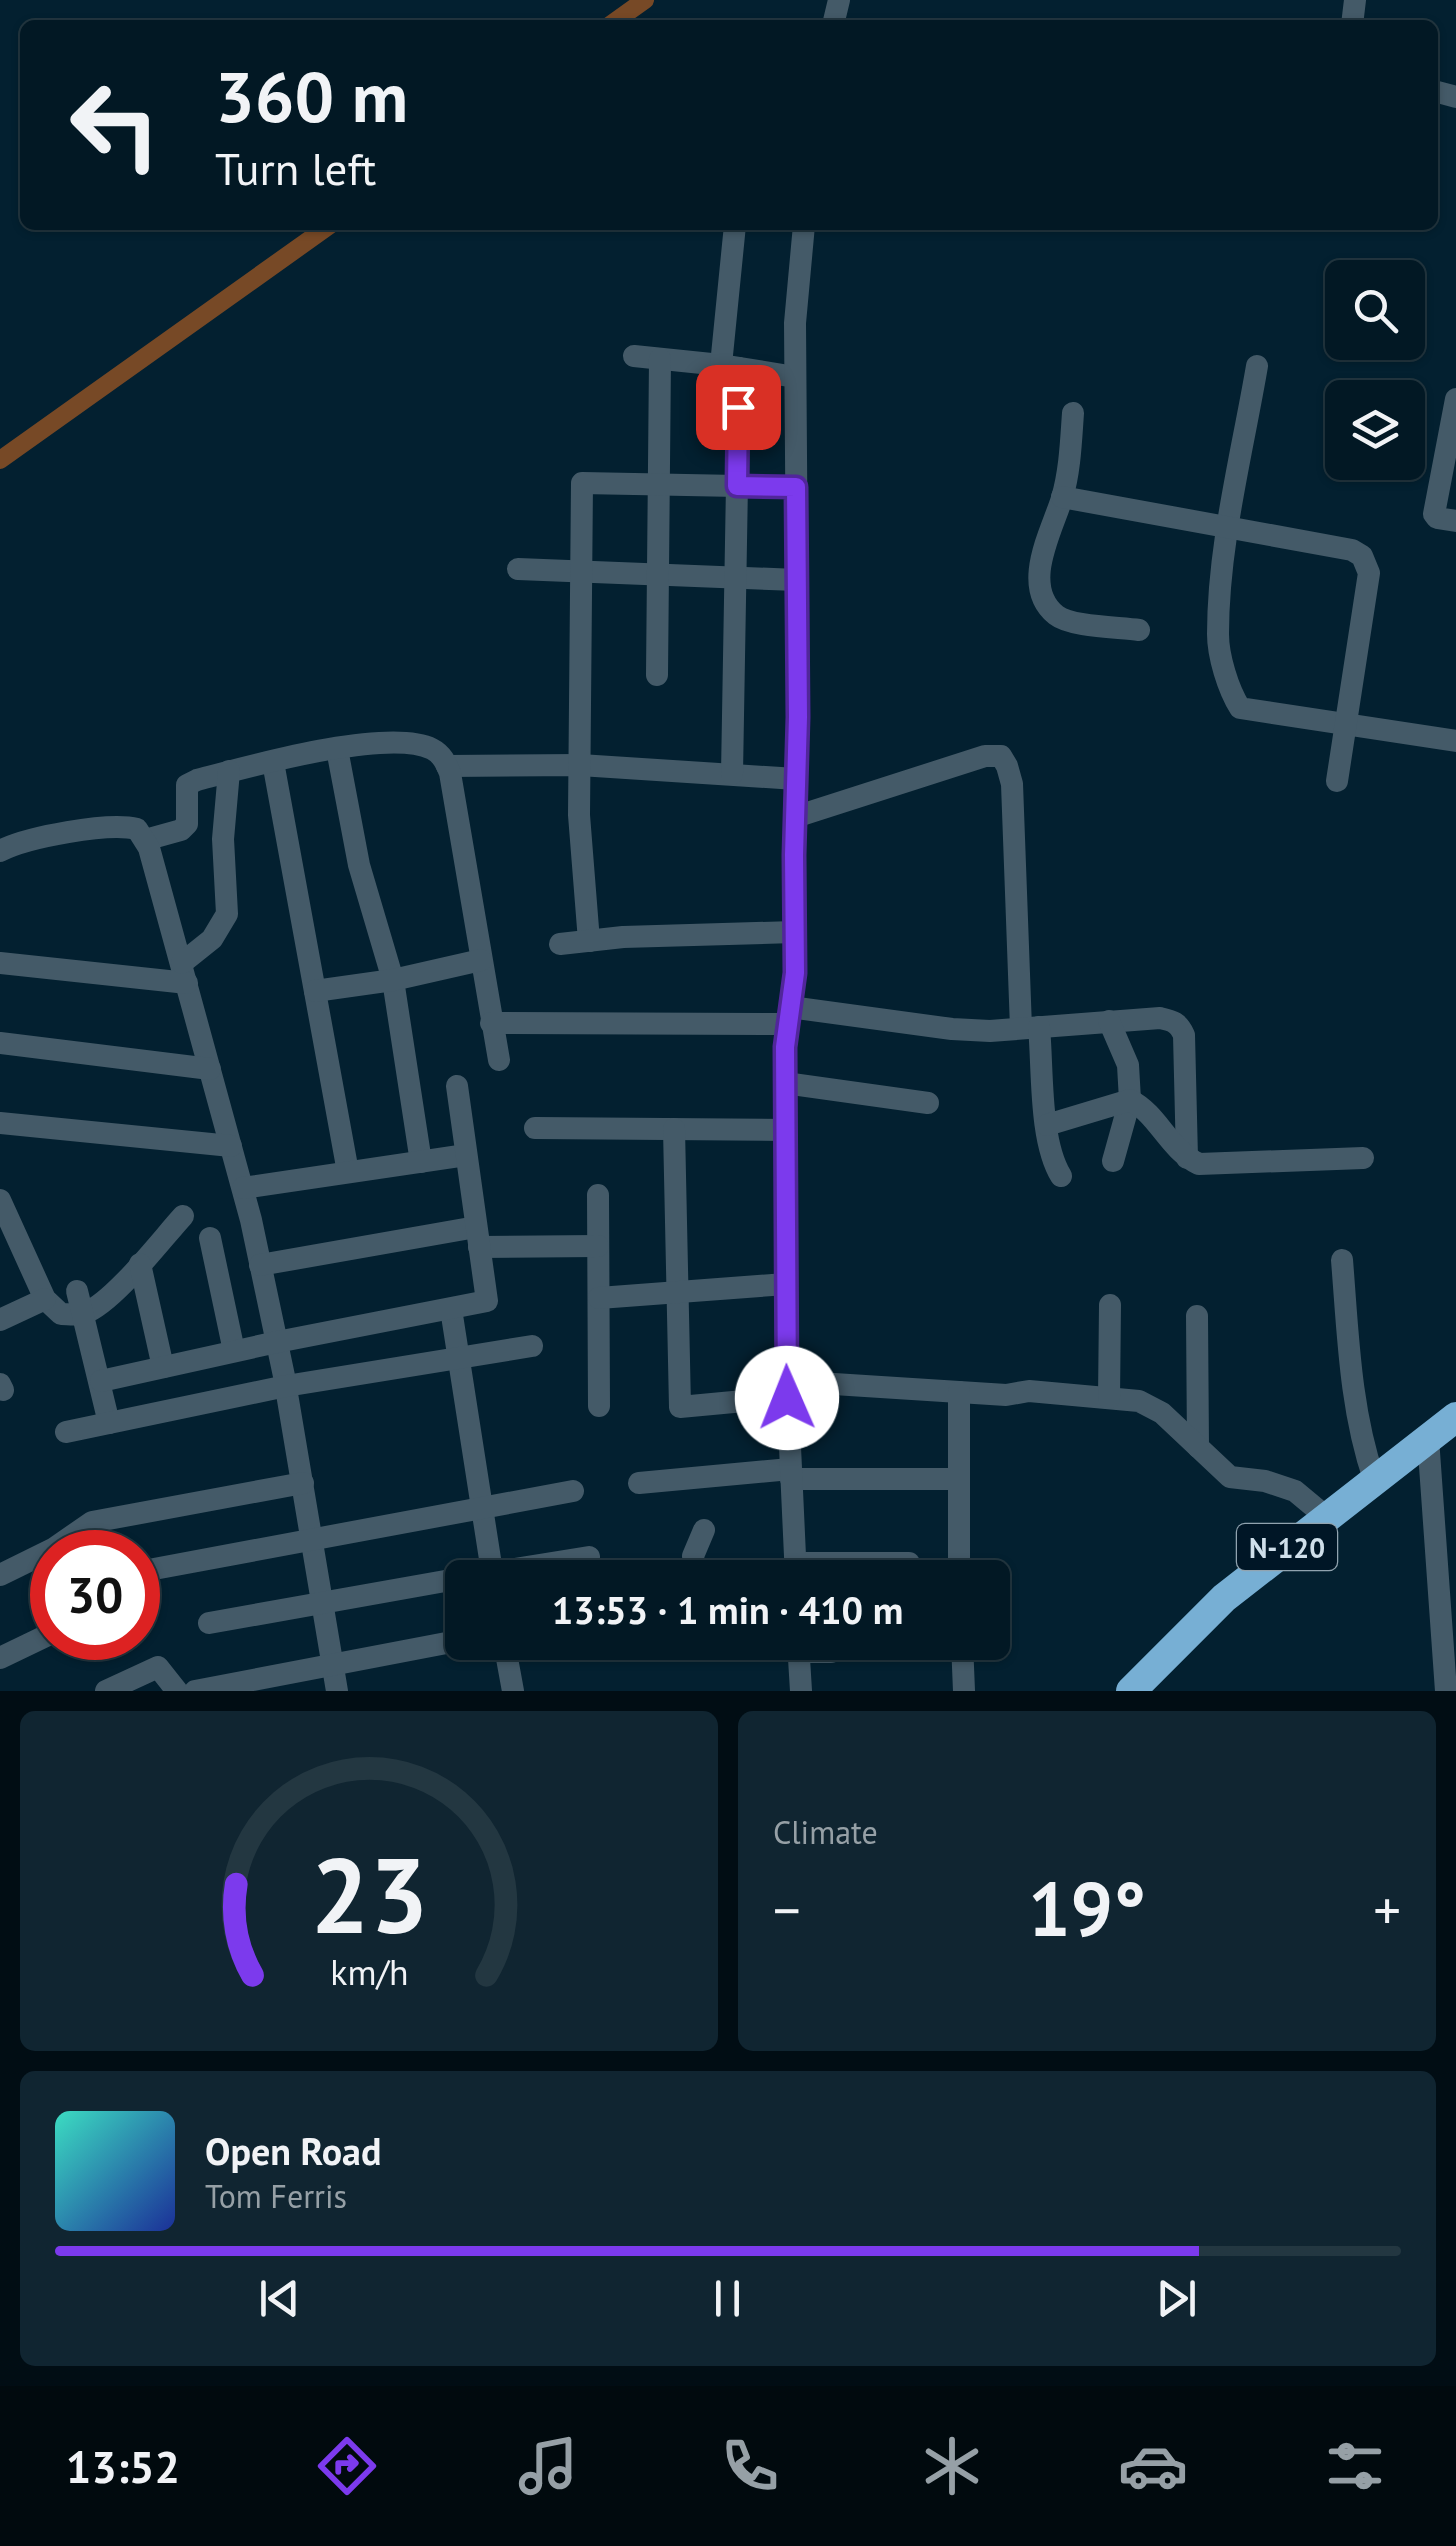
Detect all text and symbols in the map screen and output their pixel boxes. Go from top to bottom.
text: 360 m [215,51,408,141]
icon: left [50,60,180,190]
text: Turn left [215,139,376,197]
map controls [1325,260,1425,480]
button: search [1325,260,1425,360]
pin [696,365,781,450]
icon: arrive [711,380,766,435]
button: layers [1325,380,1425,480]
position arrow [735,1346,839,1450]
road number: N-120 [1237,1524,1337,1570]
speed limit sign: 30 [30,1530,160,1660]
text: 13:53 · 1 min · 410 m [552,1585,903,1634]
text: Climate [773,1811,878,1853]
text: 23 [310,1827,428,1962]
text: 19° [1028,1860,1146,1957]
text: − [773,1874,801,1945]
text: + [1373,1874,1401,1945]
text: km/h [330,1949,408,1995]
text: Open Road [205,2126,381,2175]
text: Tom Ferris [205,2175,347,2217]
icon: previous [252,2271,307,2326]
icon: pause [700,2271,755,2326]
icon: next [1149,2271,1204,2326]
icon: directions [312,2431,382,2501]
icon: music [513,2431,583,2501]
icon: phone [715,2431,785,2501]
icon: climate [917,2431,987,2501]
icon: car [1118,2431,1188,2501]
icon: filters [1320,2431,1390,2501]
text: 13:52 [66,2437,180,2495]

